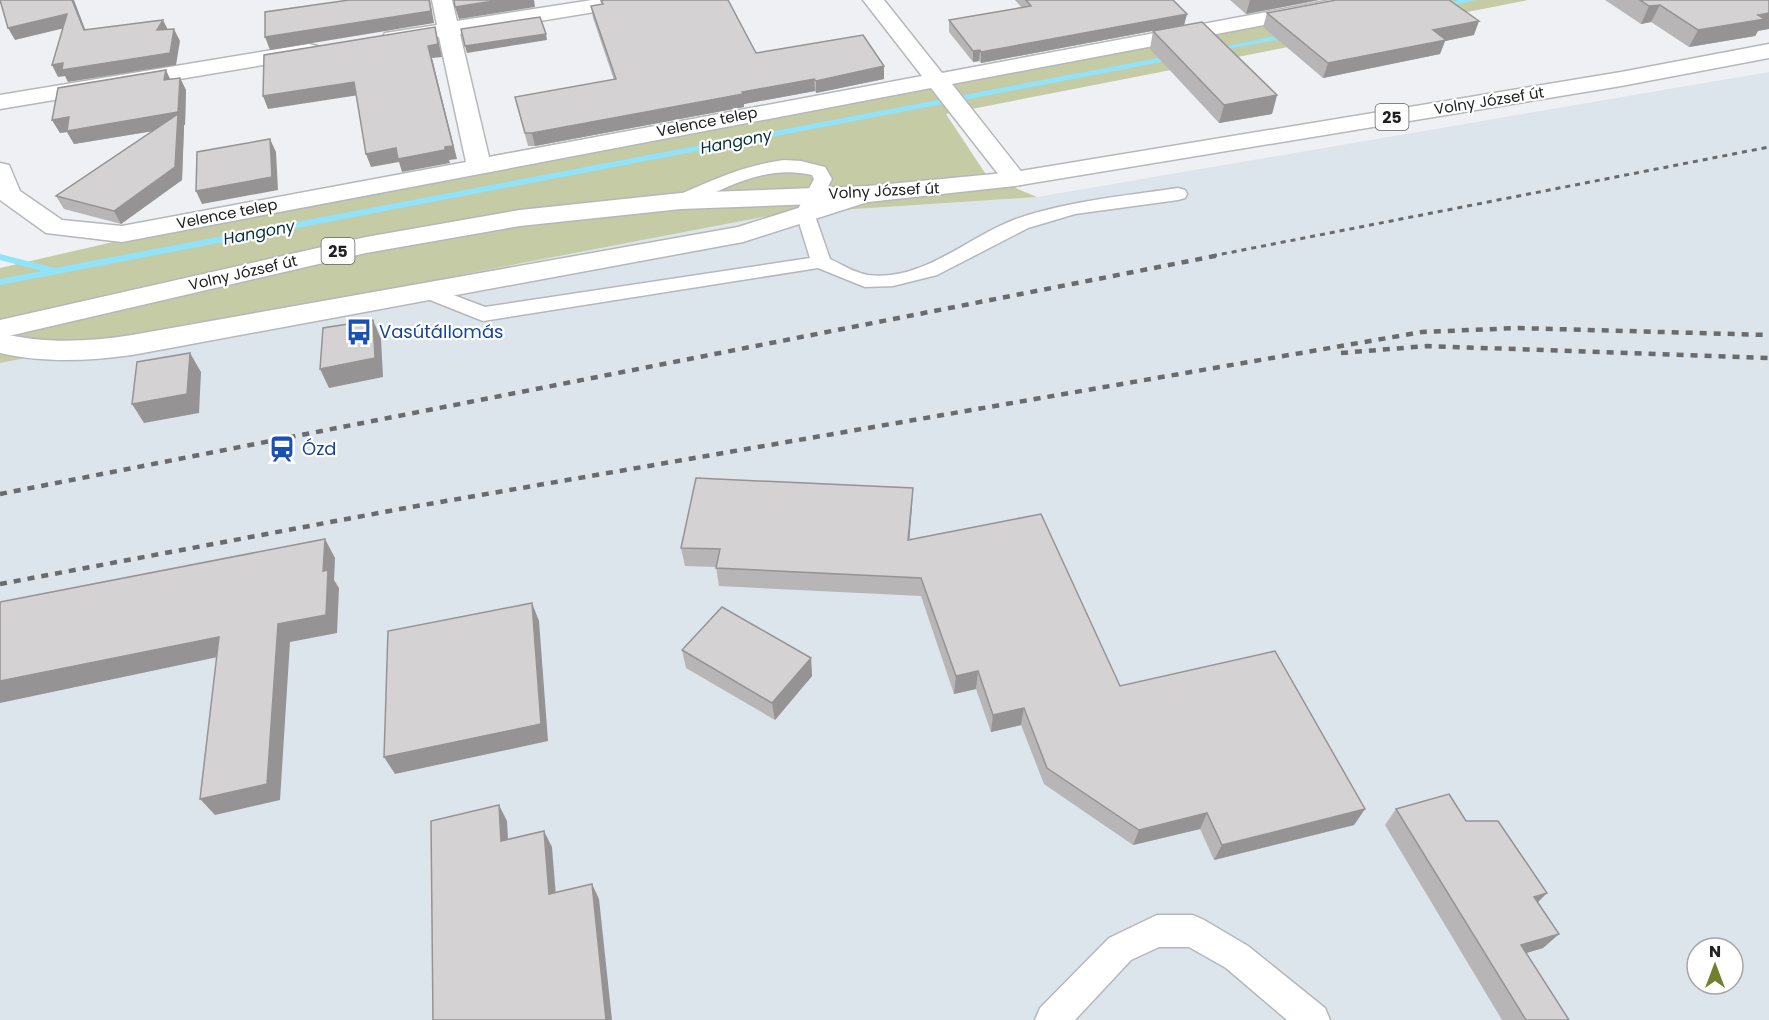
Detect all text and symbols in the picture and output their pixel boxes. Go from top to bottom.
street label: Volny József út [1432,81,1545,120]
street label: Velence telep [655,101,759,142]
road number: 25 [1376,104,1408,130]
water label: Hangony [698,123,775,160]
street label: Volny József út [828,177,940,204]
street label: Velence telep [175,193,279,234]
water label: Hangony [221,214,298,251]
road number: 25 [322,238,354,264]
street label: Volny József út [186,250,299,295]
bus stop icon: Vasútállomás [344,317,374,347]
place label: Vasútállomás [379,319,503,344]
station icon: Ózd [267,434,297,464]
place label: Ózd [302,436,337,461]
north arrow [1685,936,1745,996]
text: N [1709,940,1721,963]

